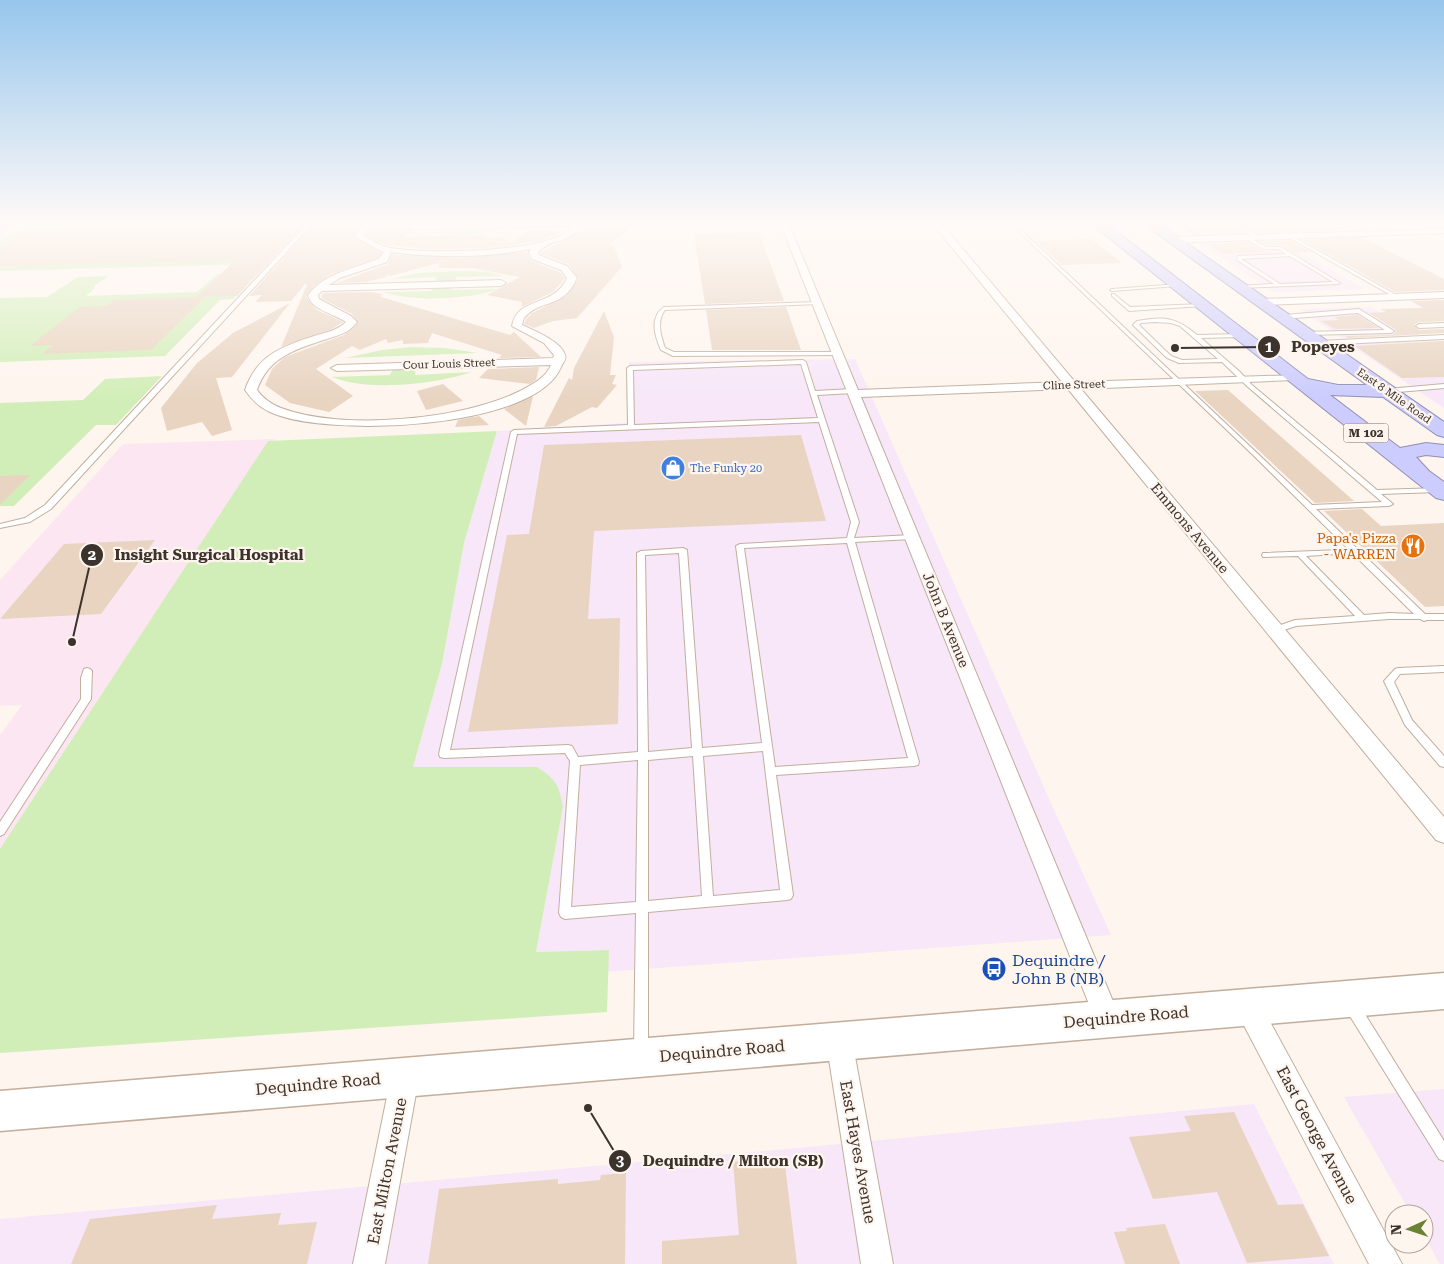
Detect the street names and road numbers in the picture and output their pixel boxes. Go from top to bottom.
street label: Cour Louis Street [403,356,495,372]
street label: East 8 Mile Road [1354,366,1434,426]
street label: Cline Street [1043,377,1105,393]
road number: M 102 [1344,423,1388,442]
street label: Emmons Avenue [1148,480,1232,576]
street label: John B Avenue [920,570,972,670]
street label: Dequindre Road [1063,1002,1189,1032]
street label: Dequindre Road [659,1036,785,1066]
street label: East George Avenue [1273,1063,1361,1207]
street label: Dequindre Road [255,1069,381,1099]
street label: East Hayes Avenue [836,1079,880,1225]
street label: East Milton Avenue [363,1096,411,1246]

